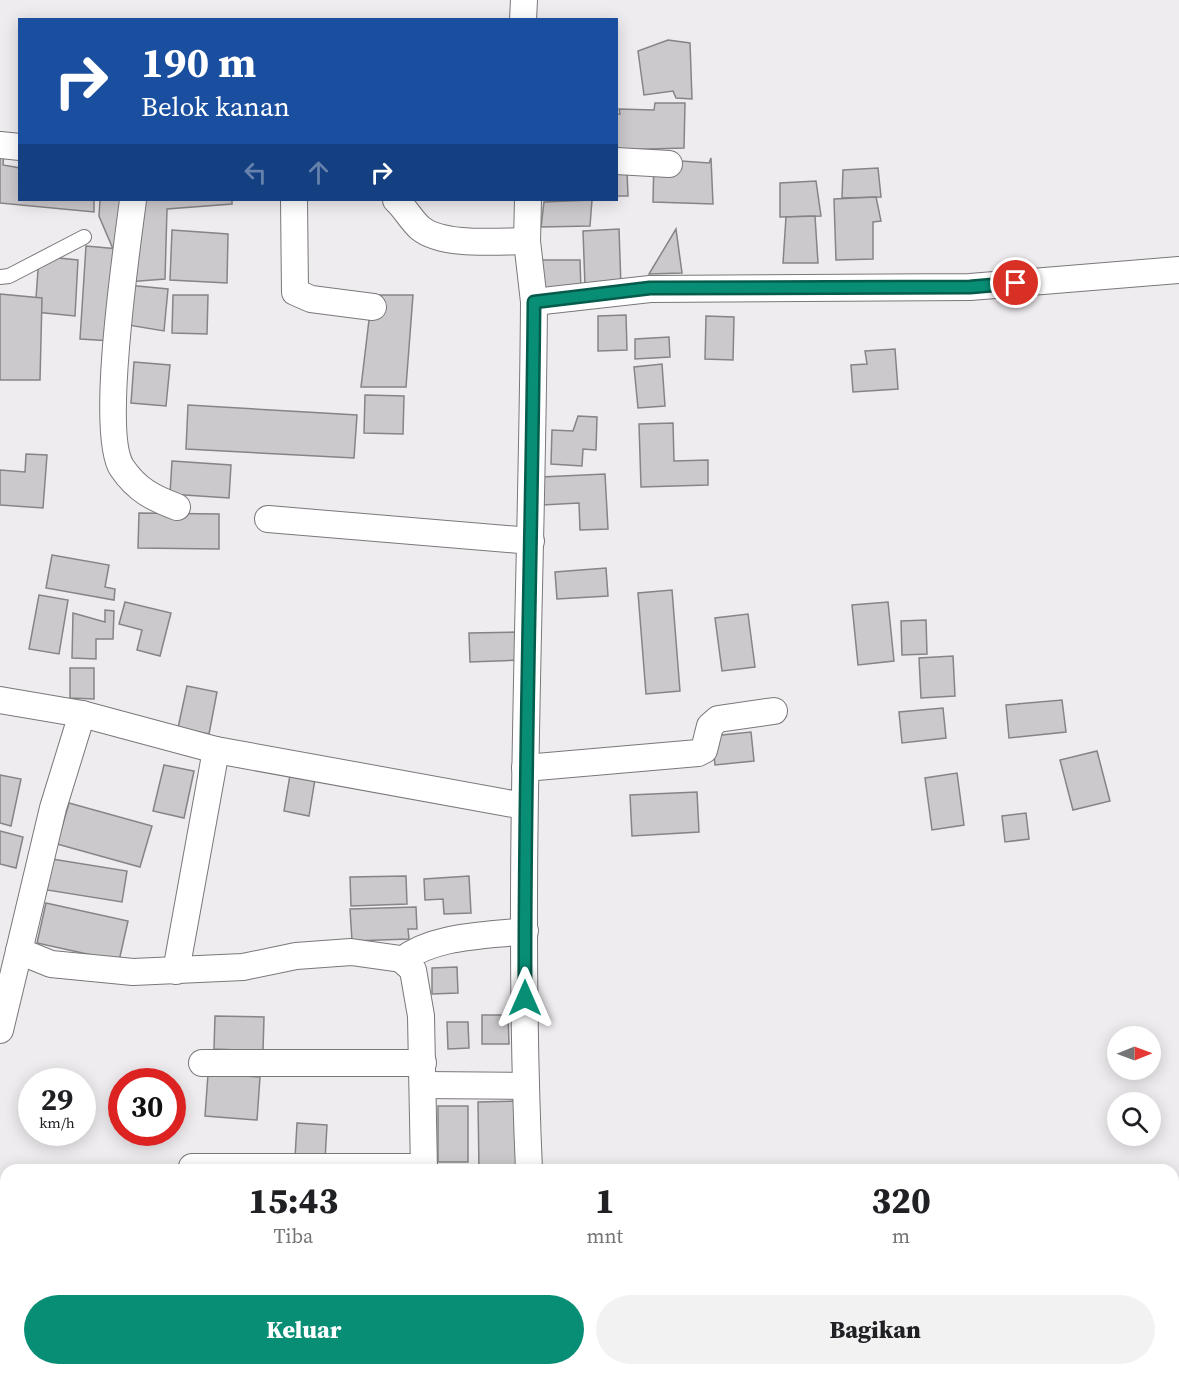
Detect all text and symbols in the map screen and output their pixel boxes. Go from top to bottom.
text: 190 m [141,33,256,91]
icon: right [42,42,120,120]
text: Belok kanan [141,88,290,125]
icon: left [239,156,272,189]
icon: ahead [302,156,335,189]
icon: right [365,156,398,189]
pin [990,257,1041,308]
icon: arrive [999,266,1032,299]
position arrow [493,966,557,1030]
north arrow [1107,1026,1161,1080]
map controls [1107,1026,1161,1146]
speed limit sign: 30 [108,1068,186,1146]
text: 29 [41,1079,73,1120]
button: search [1107,1092,1161,1146]
text: km/h [39,1112,75,1133]
text: 15:43 [248,1176,338,1225]
text: 1 [595,1176,615,1225]
text: 320 [871,1176,931,1225]
text: Tiba [273,1222,313,1250]
text: mnt [587,1222,623,1250]
text: m [892,1222,910,1250]
button: Keluar [24,1295,584,1364]
button: Bagikan [596,1295,1155,1364]

